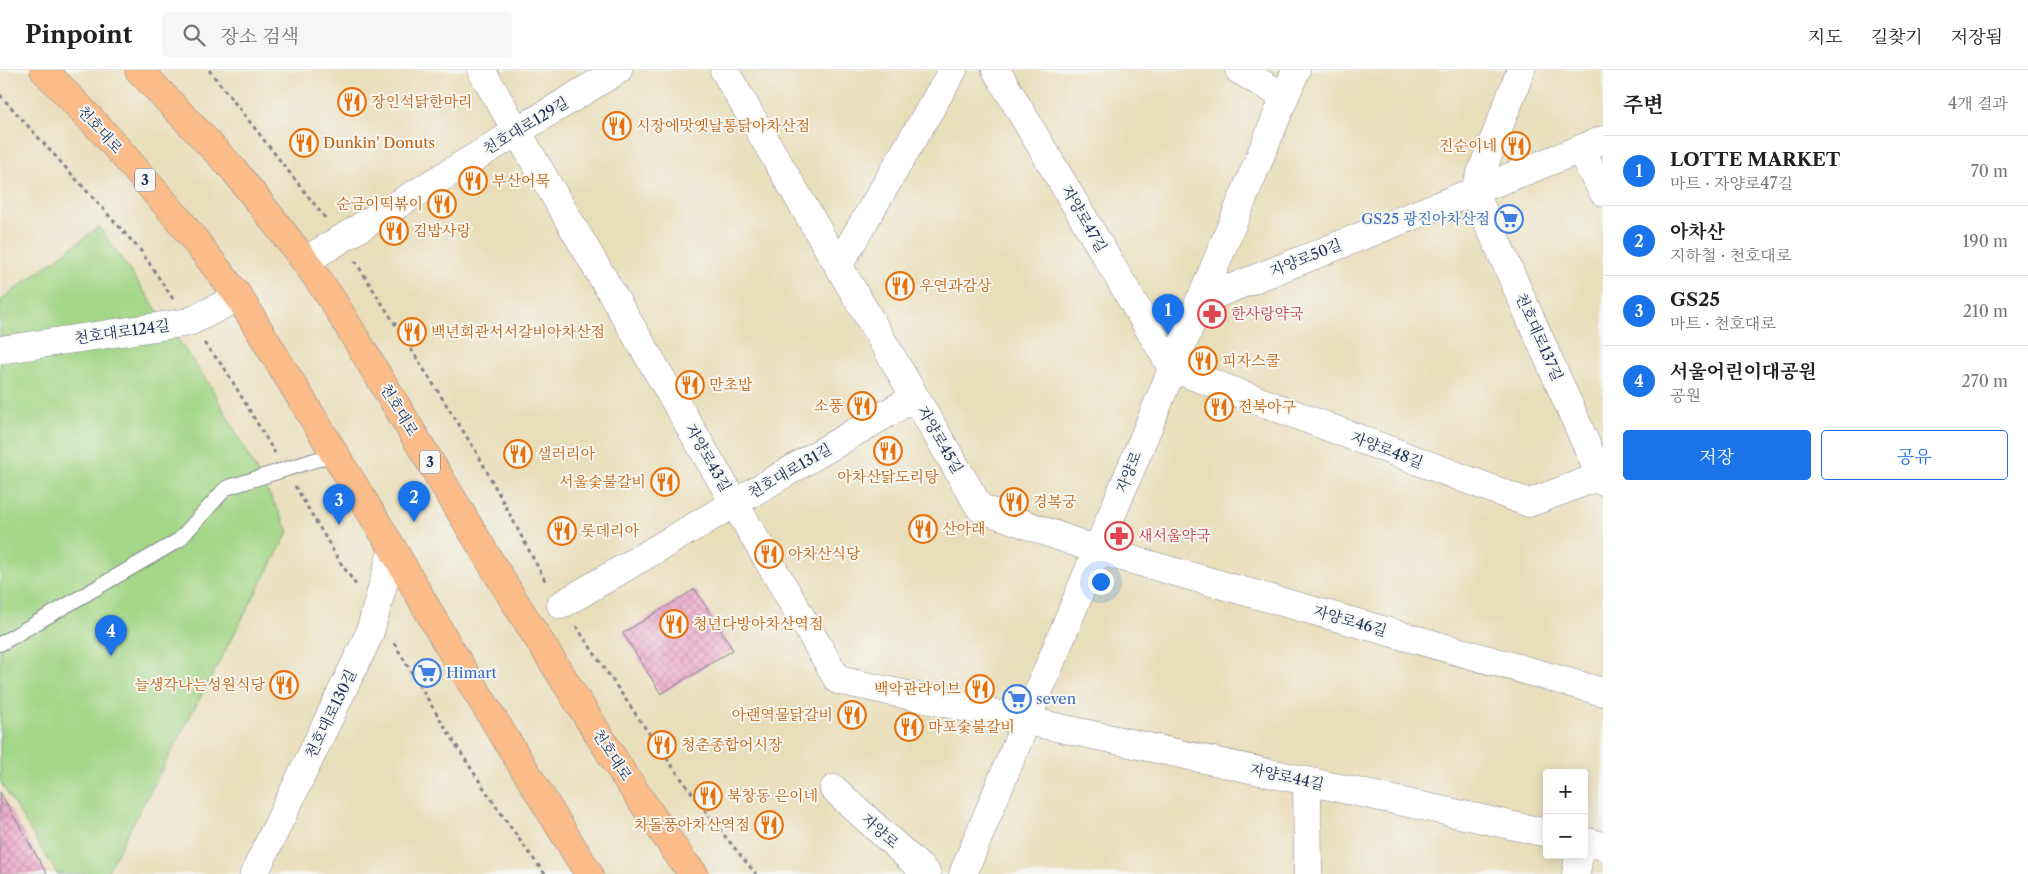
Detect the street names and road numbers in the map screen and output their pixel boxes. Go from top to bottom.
street label: 천호대로129길 [480,93,572,158]
street label: 천호대로 [74,102,127,158]
road number: 3 [135,168,155,192]
street label: 자양로47길 [1058,182,1111,256]
street label: 자양로50길 [1267,235,1344,281]
street label: 천호대로137길 [1512,290,1567,384]
street label: 천호대로124길 [73,315,171,348]
street label: 천호대로 [376,380,423,440]
street label: 자양로45길 [914,403,967,477]
street label: 자양로43길 [681,421,735,495]
street label: 자양로48길 [1349,427,1426,472]
street label: 천호대로131길 [745,439,835,502]
street label: 자양로 [1112,448,1146,496]
road number: 3 [420,451,440,474]
street label: 자양로46길 [1311,601,1389,640]
street label: 천호대로130길 [301,666,360,761]
street label: 천호대로 [589,725,636,785]
street label: 자양로44길 [1248,759,1326,794]
street label: 자양로 [858,809,903,853]

